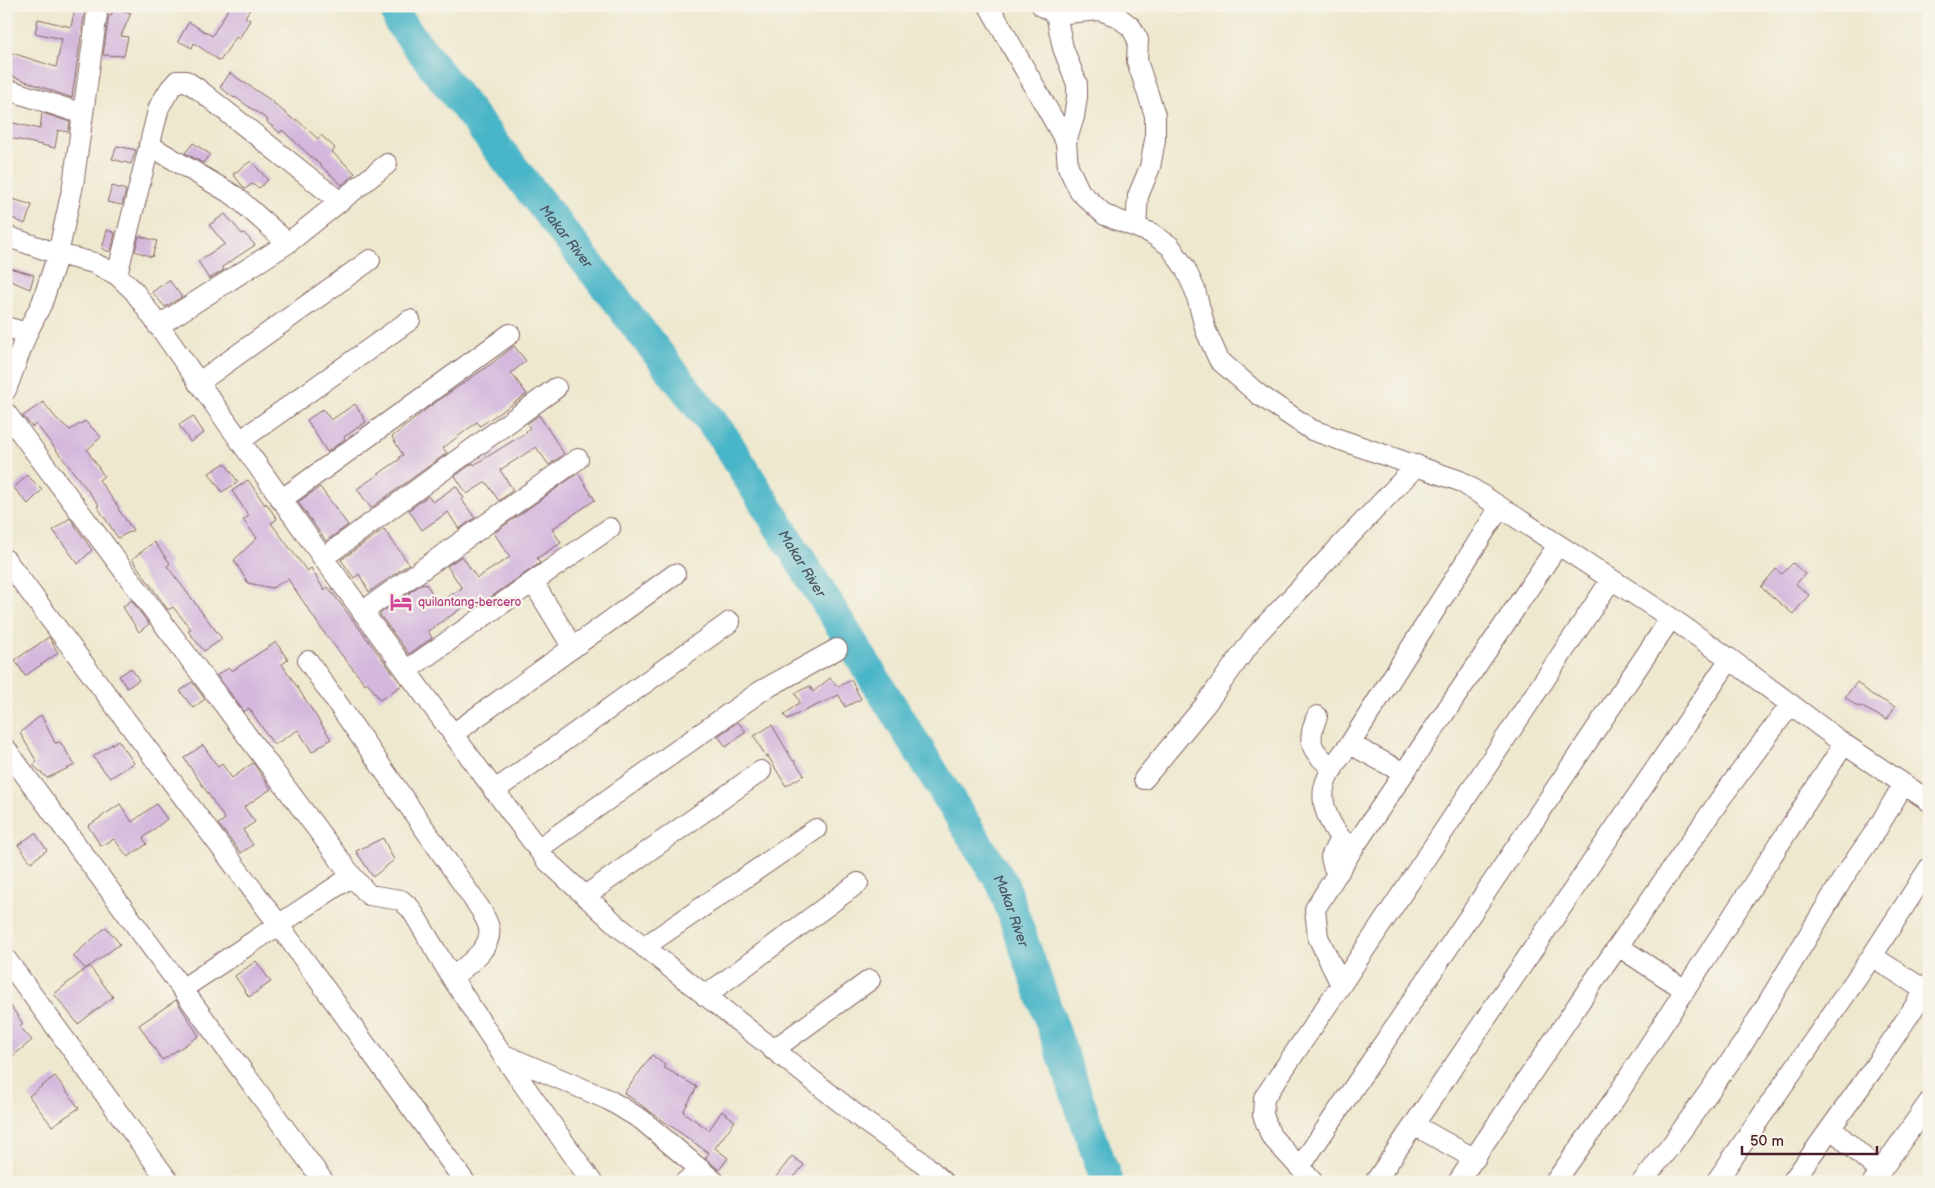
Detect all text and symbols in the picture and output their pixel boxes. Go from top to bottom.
water label: Makar River [536,201,597,272]
water label: Makar River [775,527,830,601]
hotel icon: quilantang-bercero [388,589,414,615]
place label: quilantang-bercero [418,595,521,610]
water label: Makar River [989,871,1032,950]
scale bar [1742,1123,1878,1155]
text: 50 m [1750,1132,1784,1151]

